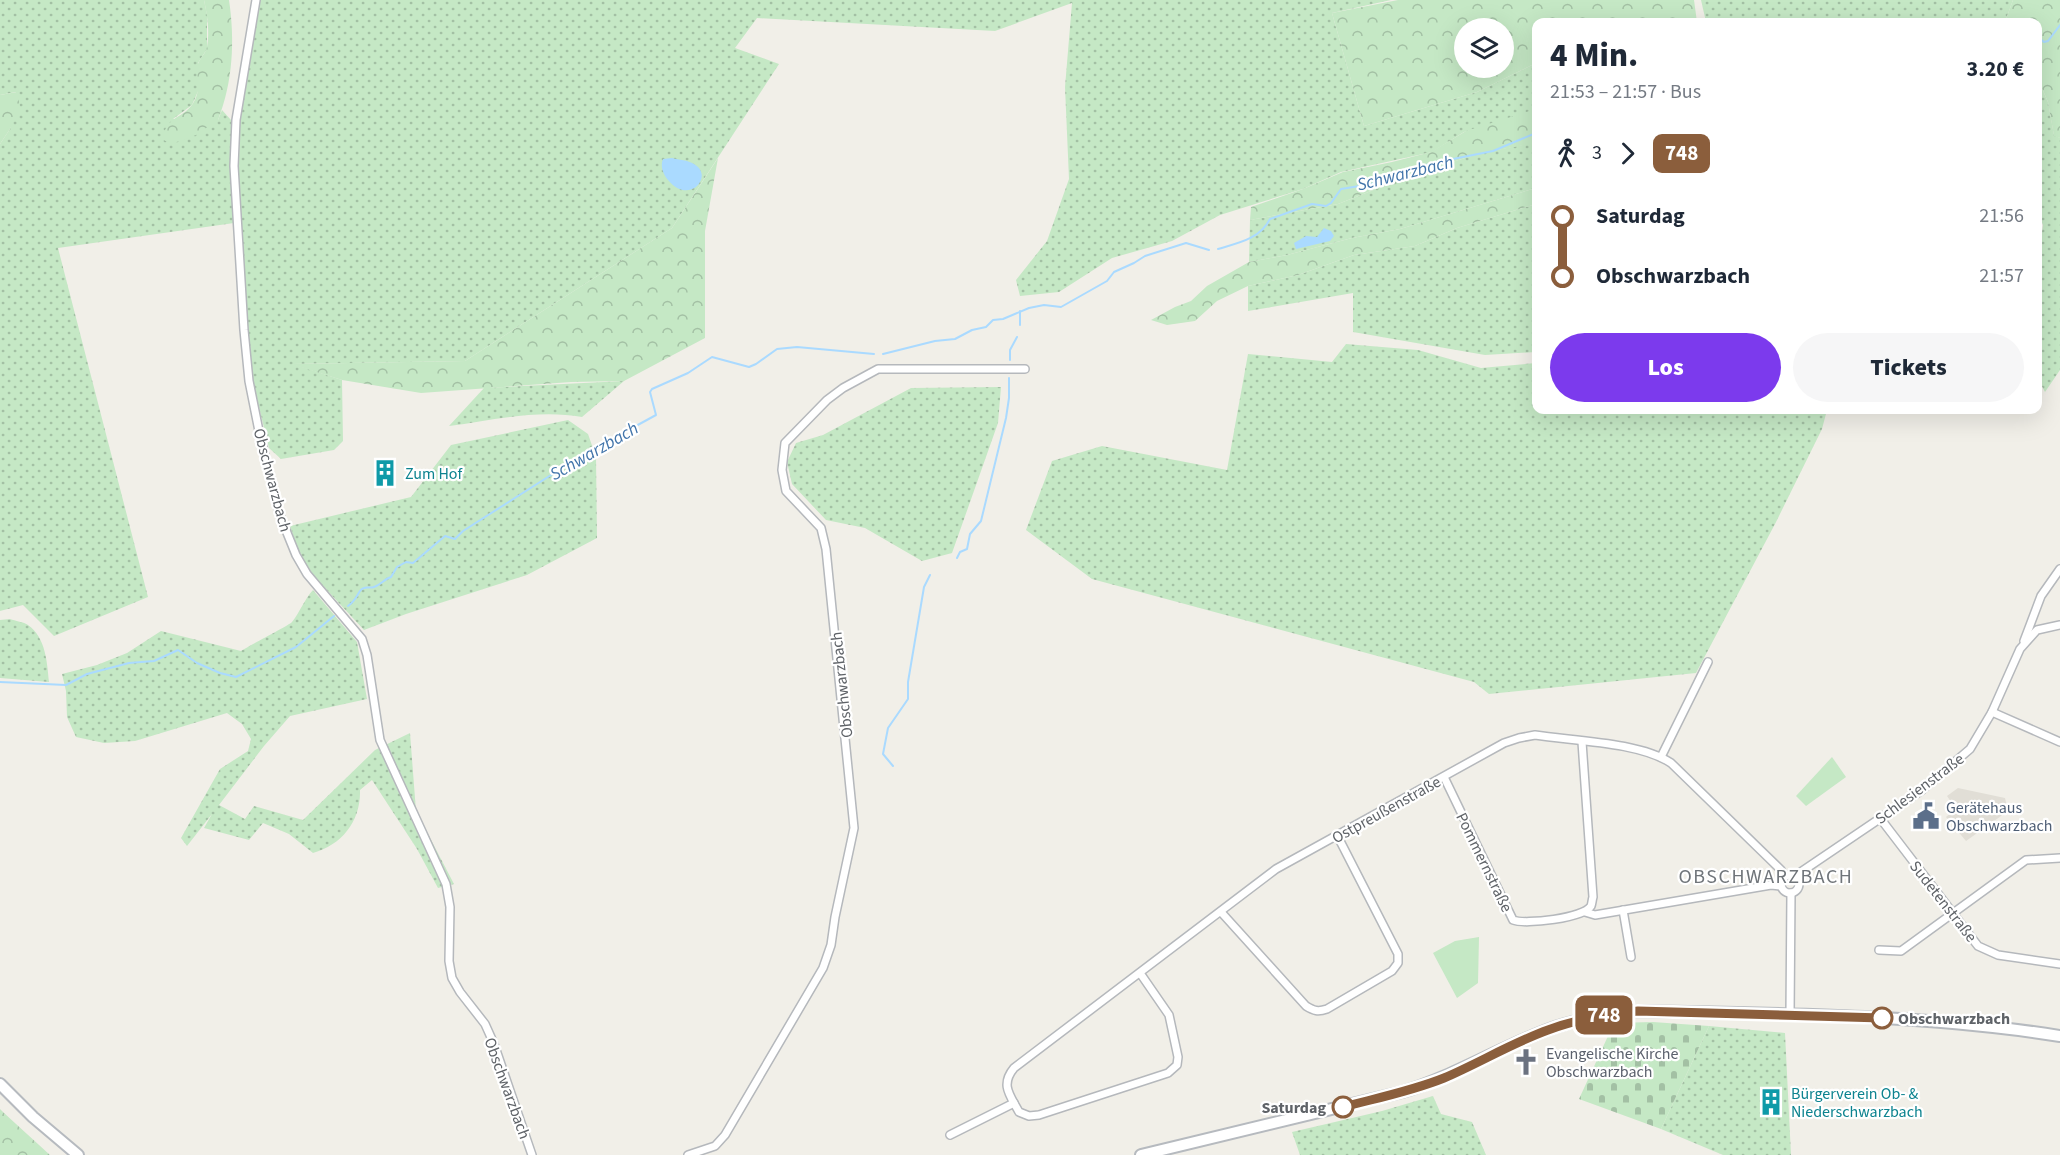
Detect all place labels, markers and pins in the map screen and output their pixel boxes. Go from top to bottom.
building icon: Zum Hof [370,458,400,488]
place label: Zum Hof [405,463,463,485]
place label: Gerätehaus Obschwarzbach [1946,797,2053,837]
public building icon: Gerätehaus Obschwarzbach [1911,801,1941,831]
marker: Obschwarzbach [1871,1007,1893,1029]
place label: Obschwarzbach [1898,1008,2010,1030]
place label: Evangelische Kirche Obschwarzbach [1546,1043,1678,1083]
church icon: Evangelische Kirche Obschwarzbach [1511,1047,1541,1077]
place label: Bürgerverein Ob- & Niederschwarzbach [1791,1083,1923,1123]
building icon: Bürgerverein Ob- & Niederschwarzbach [1756,1087,1786,1117]
marker: Saturdag [1332,1096,1354,1118]
place label: Saturdag [1261,1097,1326,1119]

